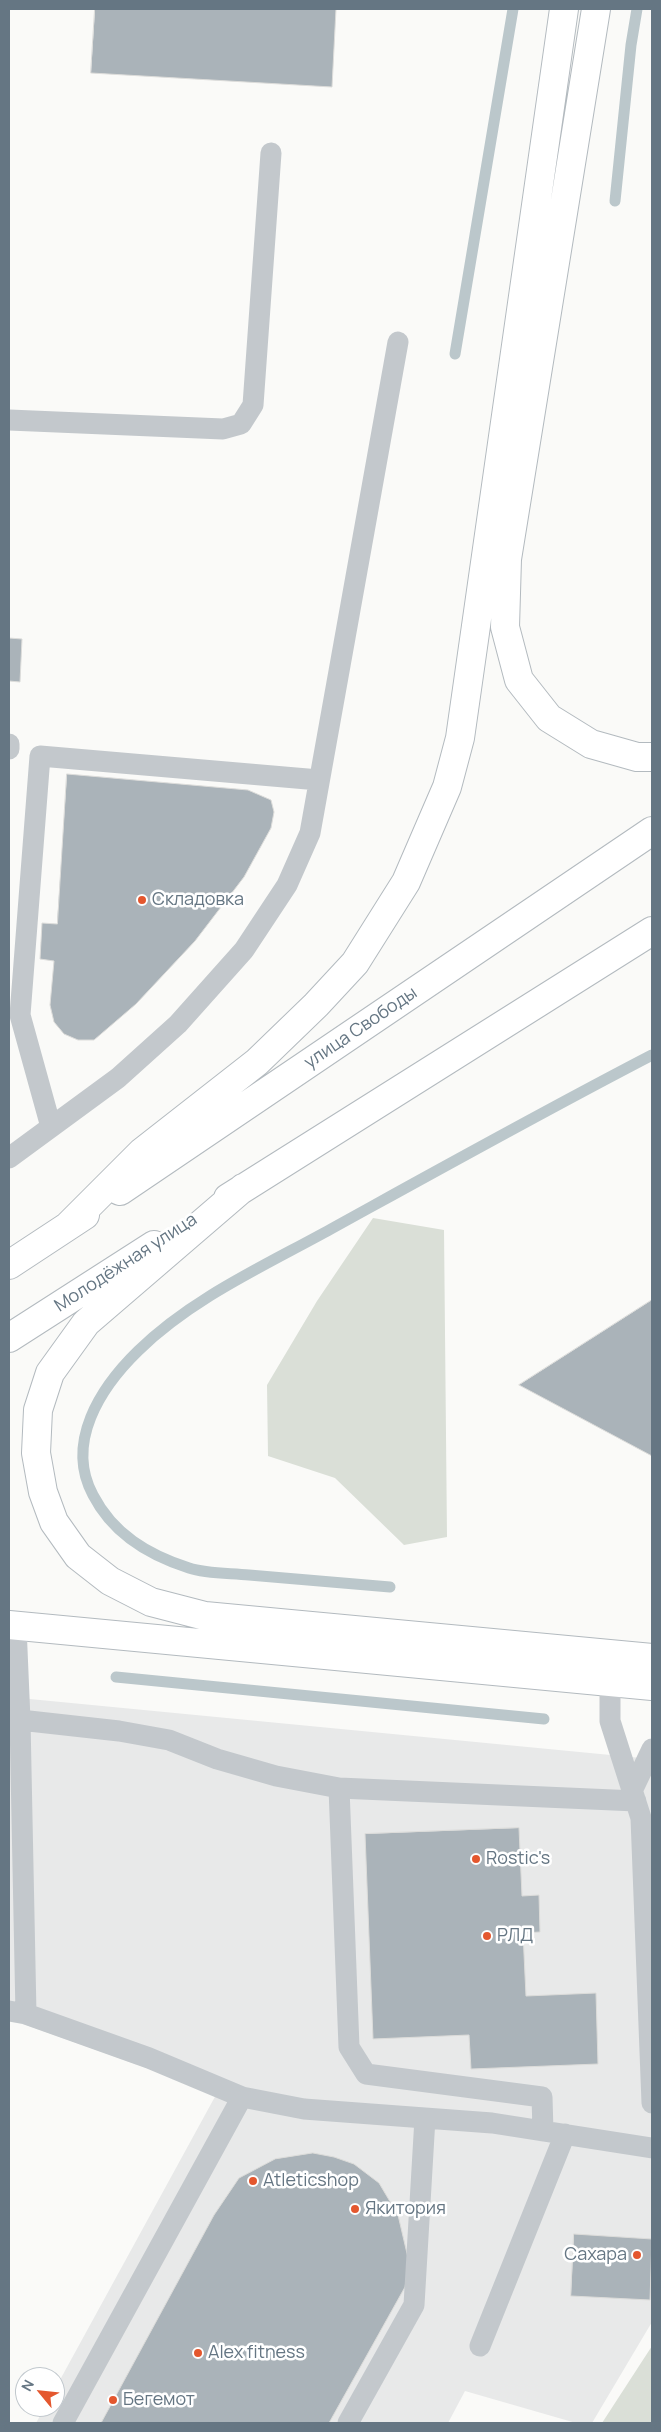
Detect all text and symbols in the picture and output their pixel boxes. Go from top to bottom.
place label: Складовка [152,889,244,911]
marker: Складовка [136,894,148,906]
street label: улица Свободы [300,982,422,1074]
street label: Молодёжная улица [51,1209,201,1317]
place label: Rostic's [486,1848,550,1870]
marker: Rostic's [470,1853,482,1865]
place label: РЛД [497,1925,533,1947]
marker: РЛД [481,1930,493,1942]
place label: Atleticshop [263,2170,359,2192]
marker: Atleticshop [247,2175,259,2187]
place label: Якитория [365,2198,446,2220]
marker: Якитория [349,2203,361,2215]
place label: Сахара [564,2244,627,2266]
marker: Сахара [631,2249,643,2261]
place label: Alex fitness [208,2342,305,2364]
marker: Alex fitness [192,2347,204,2359]
north arrow [15,2367,65,2417]
text: N [16,2376,38,2394]
place label: Бегемот [123,2389,195,2411]
marker: Бегемот [107,2394,119,2406]

